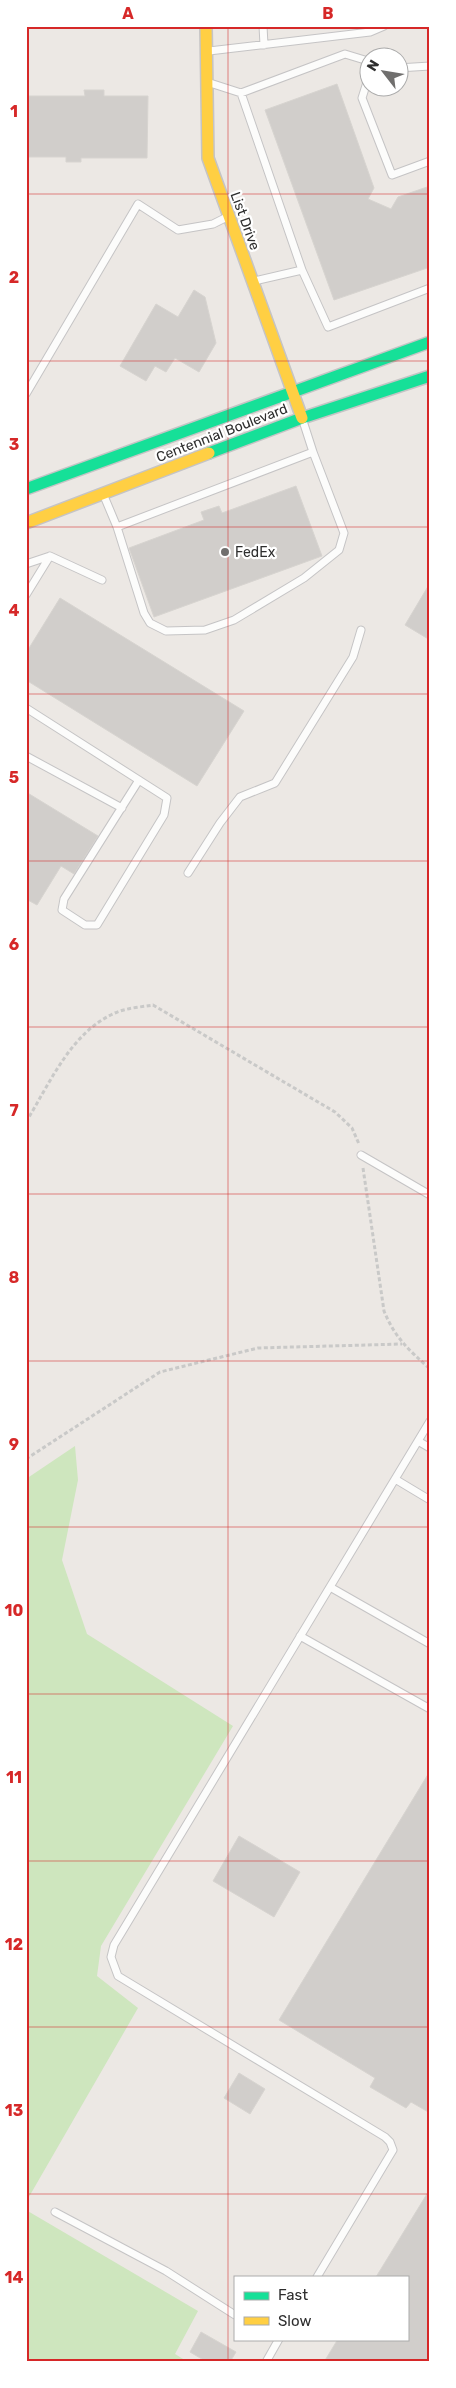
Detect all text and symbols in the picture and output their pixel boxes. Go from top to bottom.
text: A [122,4,134,23]
text: B [322,4,334,23]
north arrow [358,48,408,98]
text: N [363,57,383,74]
text: 1 [10,102,18,121]
street label: List Drive [227,189,263,253]
text: 2 [9,268,19,287]
street label: Centennial Boulevard [154,400,290,466]
text: 3 [9,435,19,454]
place label: FedEx [235,544,276,561]
marker: FedEx [219,546,231,558]
text: 4 [9,601,20,620]
text: 5 [9,768,19,787]
text: 6 [9,935,19,954]
text: 7 [9,1101,19,1120]
text: 8 [9,1268,20,1287]
text: 9 [9,1435,19,1454]
text: 10 [5,1601,24,1620]
text: 11 [6,1768,22,1787]
text: 12 [5,1935,23,1954]
text: 13 [5,2101,23,2120]
text: 14 [5,2268,24,2287]
legend [234,2276,408,2340]
text: Fast [278,2286,308,2304]
text: Slow [278,2312,311,2330]

